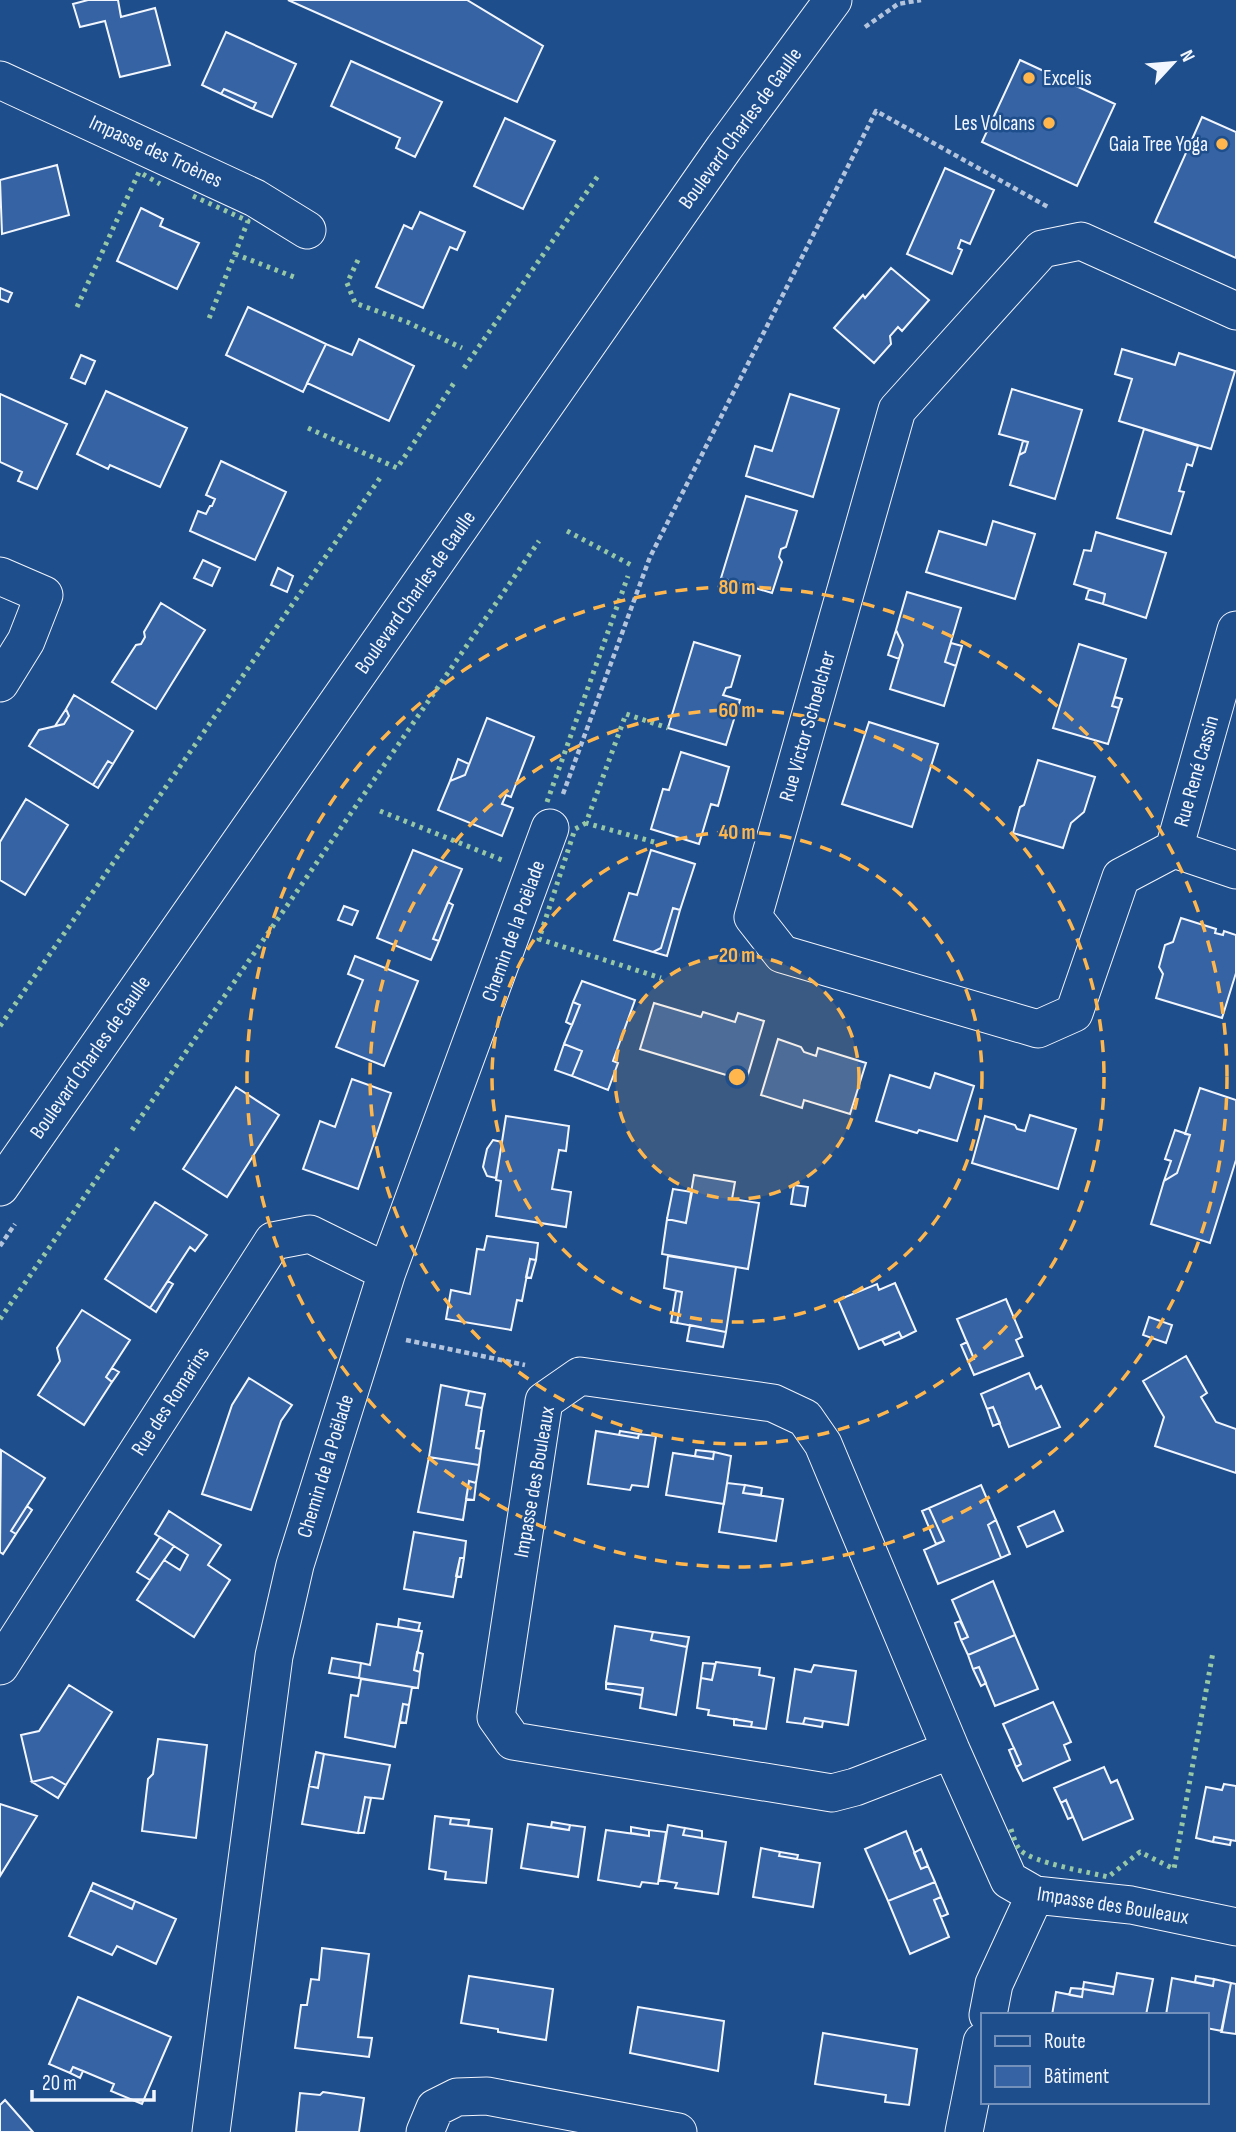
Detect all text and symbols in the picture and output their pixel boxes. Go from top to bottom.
north arrow [1138,28,1208,98]
street label: Boulevard Charles de Gaulle [673,43,807,214]
text: N [1174,47,1199,66]
place label: Excelis [1043,66,1092,91]
marker: Excelis [1021,70,1037,86]
street label: Impasse des Troènes [85,110,226,193]
place label: Les Volcans [954,111,1035,136]
marker: Les Volcans [1041,115,1057,131]
place label: Gaia Tree Yoga [1109,132,1208,157]
marker: Gaia Tree Yoga [1214,136,1230,152]
street label: Boulevard Charles de Gaulle [350,506,481,679]
text: 80 m [718,575,756,600]
street label: Rue Victor Schoelcher [774,648,841,804]
text: 60 m [718,698,756,723]
street label: Rue René Cassin [1169,713,1224,830]
text: 40 m [719,820,755,845]
street label: Chemin de la Poëlade [476,857,551,1005]
text: 20 m [719,943,755,968]
street label: Boulevard Charles de Gaulle [25,971,156,1144]
centre of rings [725,1065,749,1089]
street label: Rue des Romarins [126,1342,215,1460]
street label: Chemin de la Poëlade [292,1392,359,1541]
street label: Impasse des Bouleaux [509,1404,560,1560]
street label: Impasse des Bouleaux [1035,1881,1191,1930]
legend [981,2013,1208,2104]
text: Route [1044,2029,1086,2054]
scale bar [32,2058,154,2102]
text: Bâtiment [1044,2064,1109,2089]
text: 20 m [42,2071,77,2096]

